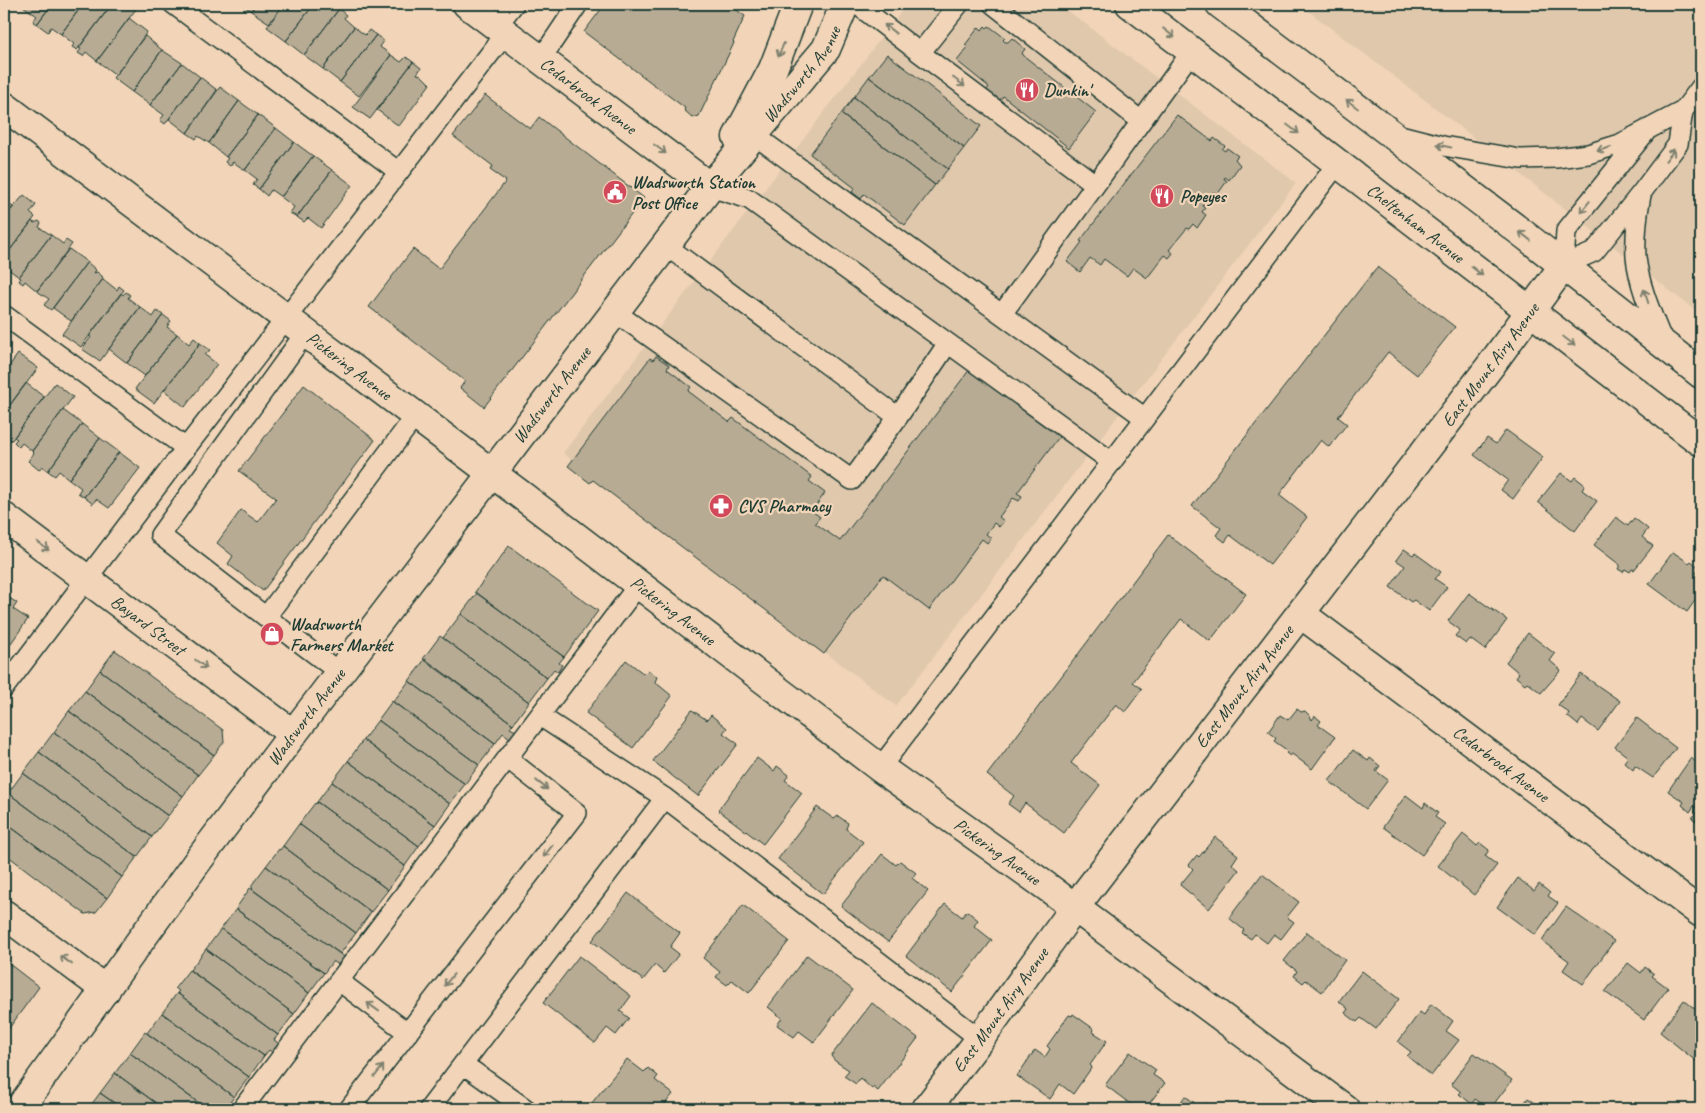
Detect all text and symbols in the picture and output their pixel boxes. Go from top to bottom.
street label: Wadsworth Avenue [758,22,846,127]
one-way arrow [884,24,897,35]
one-way arrow [1162,28,1175,39]
one-way arrow [776,42,785,57]
street label: Cedarbrook Avenue [536,52,642,139]
one-way arrow [952,77,965,88]
restaurant icon: Dunkin' [1014,77,1040,103]
place label: Dunkin' [1044,79,1094,101]
one-way arrow [1345,99,1359,109]
one-way arrow [1286,124,1300,134]
one-way arrow [1437,141,1453,150]
one-way arrow [653,144,667,154]
one-way arrow [1597,145,1613,154]
one-way arrow [1665,148,1675,162]
place label: Wadsworth Station Post Office [632,171,757,214]
public building icon: Wadsworth Station Post Office [602,179,628,205]
street label: Cheltenham Avenue [1362,179,1470,268]
restaurant icon: Popeyes [1149,183,1175,209]
place label: Popeyes [1180,185,1227,207]
one-way arrow [1579,200,1590,213]
one-way arrow [1519,230,1532,241]
one-way arrow [1470,266,1484,276]
one-way arrow [1640,289,1650,305]
street label: East Mount Airy Avenue [1437,298,1544,431]
street label: Pickering Avenue [302,327,397,406]
one-way arrow [1562,336,1575,347]
street label: Wadsworth Avenue [508,341,596,448]
pharmacy icon: CVS Pharmacy [708,493,734,519]
place label: CVS Pharmacy [738,495,832,517]
one-way arrow [36,541,50,551]
street label: Pickering Avenue [626,571,721,651]
street label: Bayard Street [106,590,192,662]
place label: Wadsworth Farmers Market [290,613,394,656]
street label: East Mount Airy Avenue [1190,620,1299,752]
shop icon: Wadsworth Farmers Market [259,621,285,647]
one-way arrow [194,659,208,669]
street label: Wadsworth Avenue [262,663,351,770]
street label: Cedarbrook Avenue [1449,721,1555,807]
one-way arrow [535,780,548,791]
street label: Pickering Avenue [950,813,1046,890]
one-way arrow [542,844,553,857]
street label: East Mount Airy Avenue [947,942,1054,1077]
one-way arrow [60,955,73,966]
one-way arrow [443,973,454,986]
one-way arrow [366,1002,380,1012]
one-way arrow [373,1065,384,1078]

